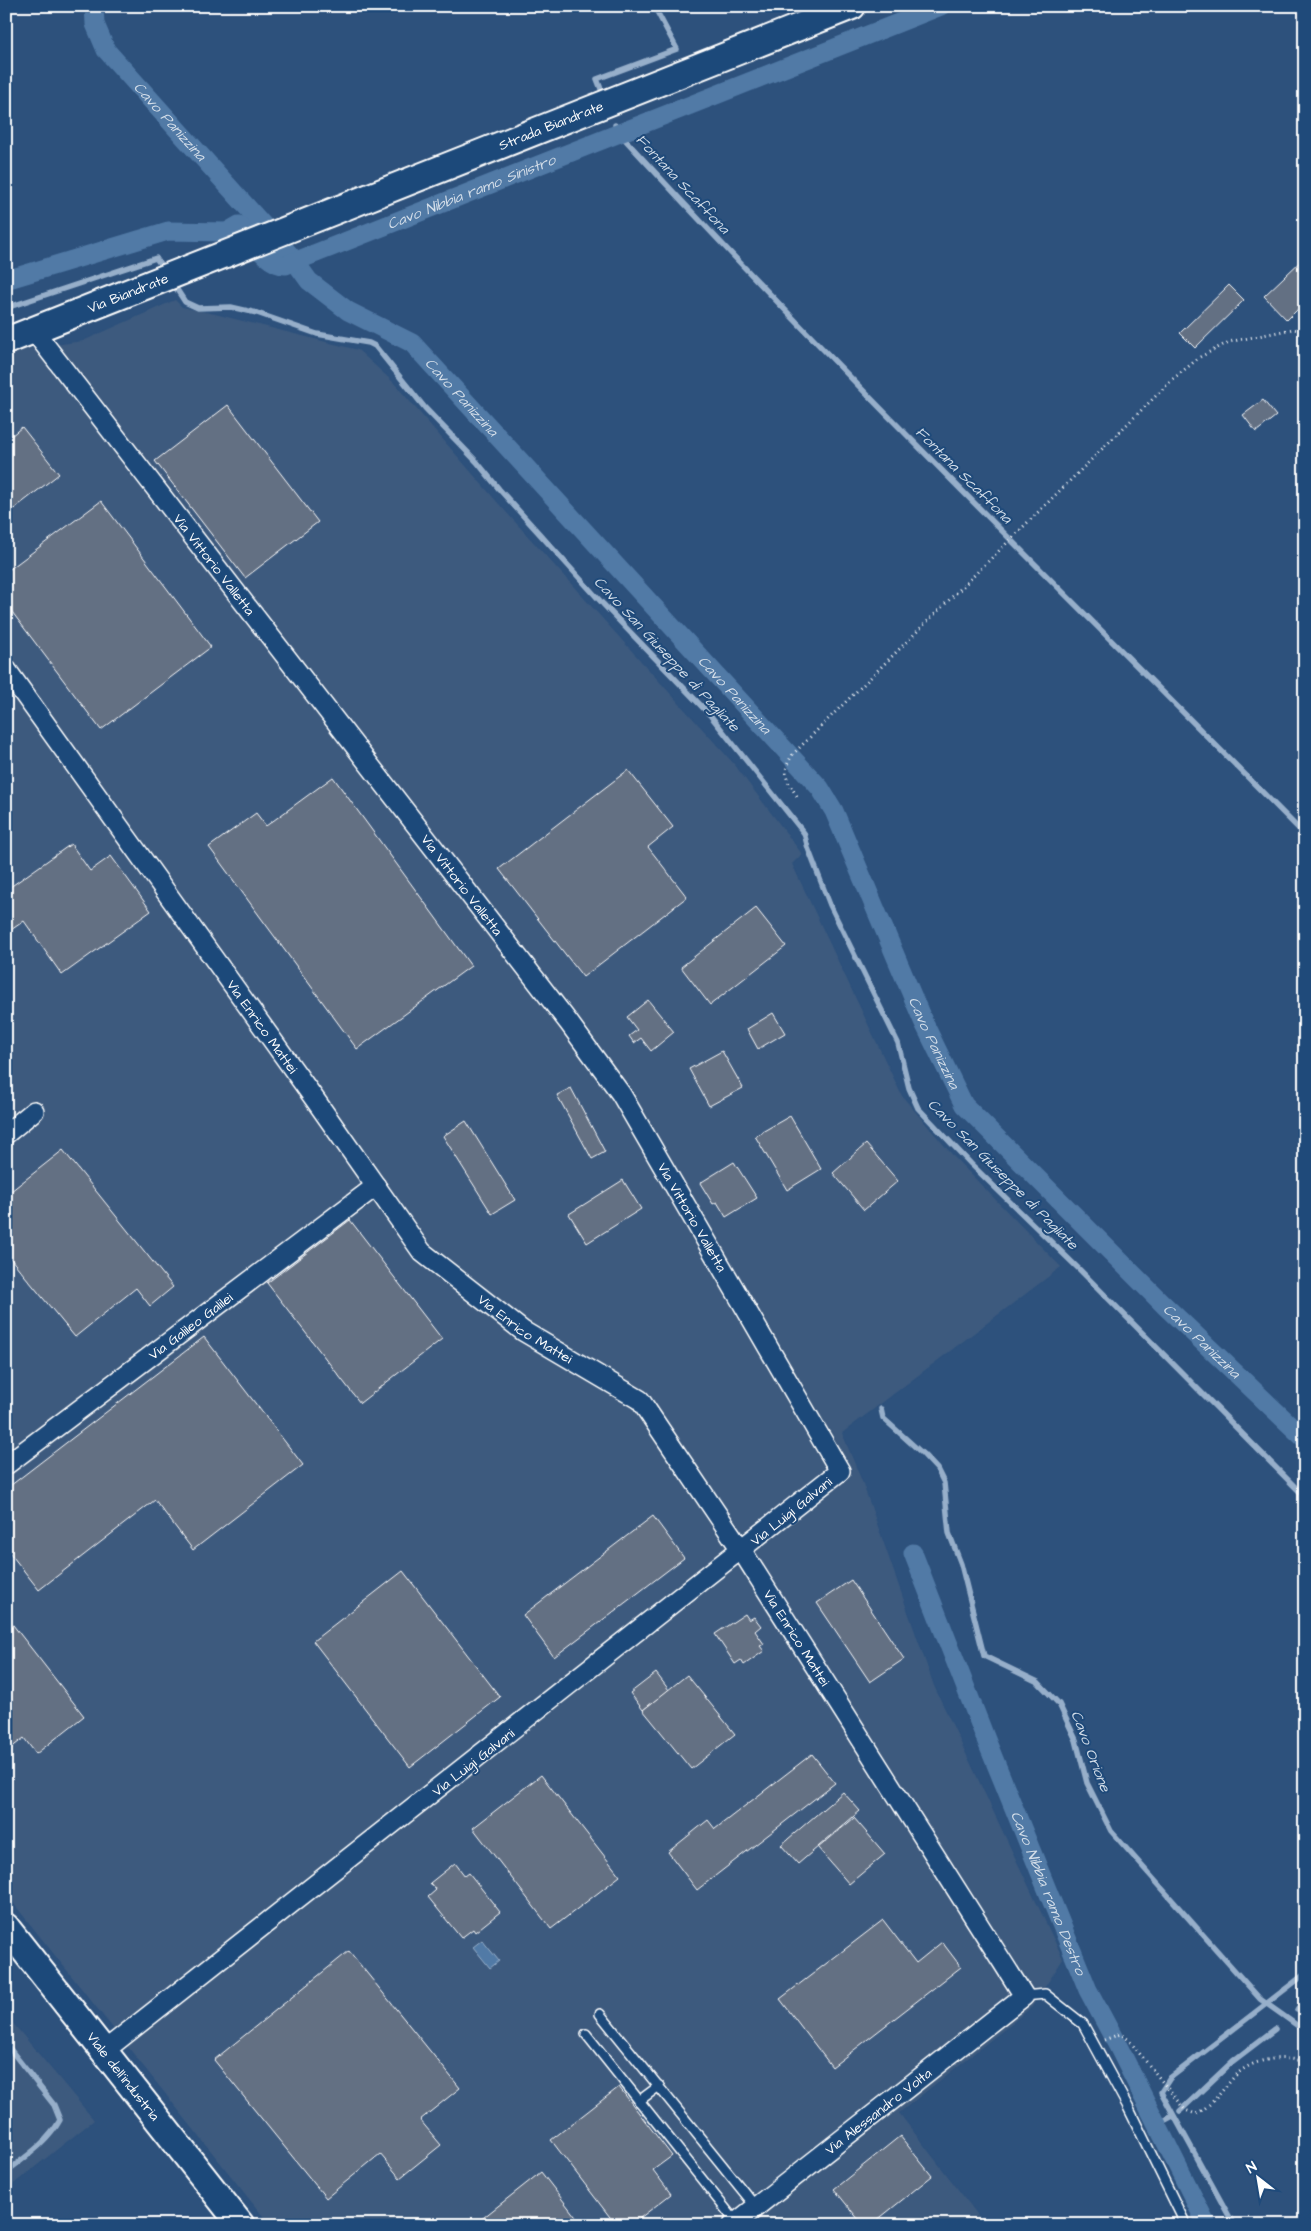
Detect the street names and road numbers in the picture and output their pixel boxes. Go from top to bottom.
street label: Strada Biandrate [496,96,607,156]
street label: Via Biandrate [85,269,172,319]
street label: Via Vittorio Valletta [168,510,259,620]
street label: Via Vittorio Valletta [416,830,507,940]
street label: Via Enrico Mattei [221,976,302,1078]
street label: Via Vittorio Valletta [652,1159,731,1276]
street label: Via Galileo Galilei [145,1288,237,1365]
street label: Via Enrico Mattei [473,1290,576,1369]
street label: Via Luigi Galvani [746,1473,837,1551]
street label: Via Enrico Mattei [758,1586,834,1690]
street label: Via Luigi Galvani [428,1724,519,1801]
street label: Viale dell'industria [82,2028,164,2125]
street label: Via Alessandro Volta [821,2064,936,2160]

